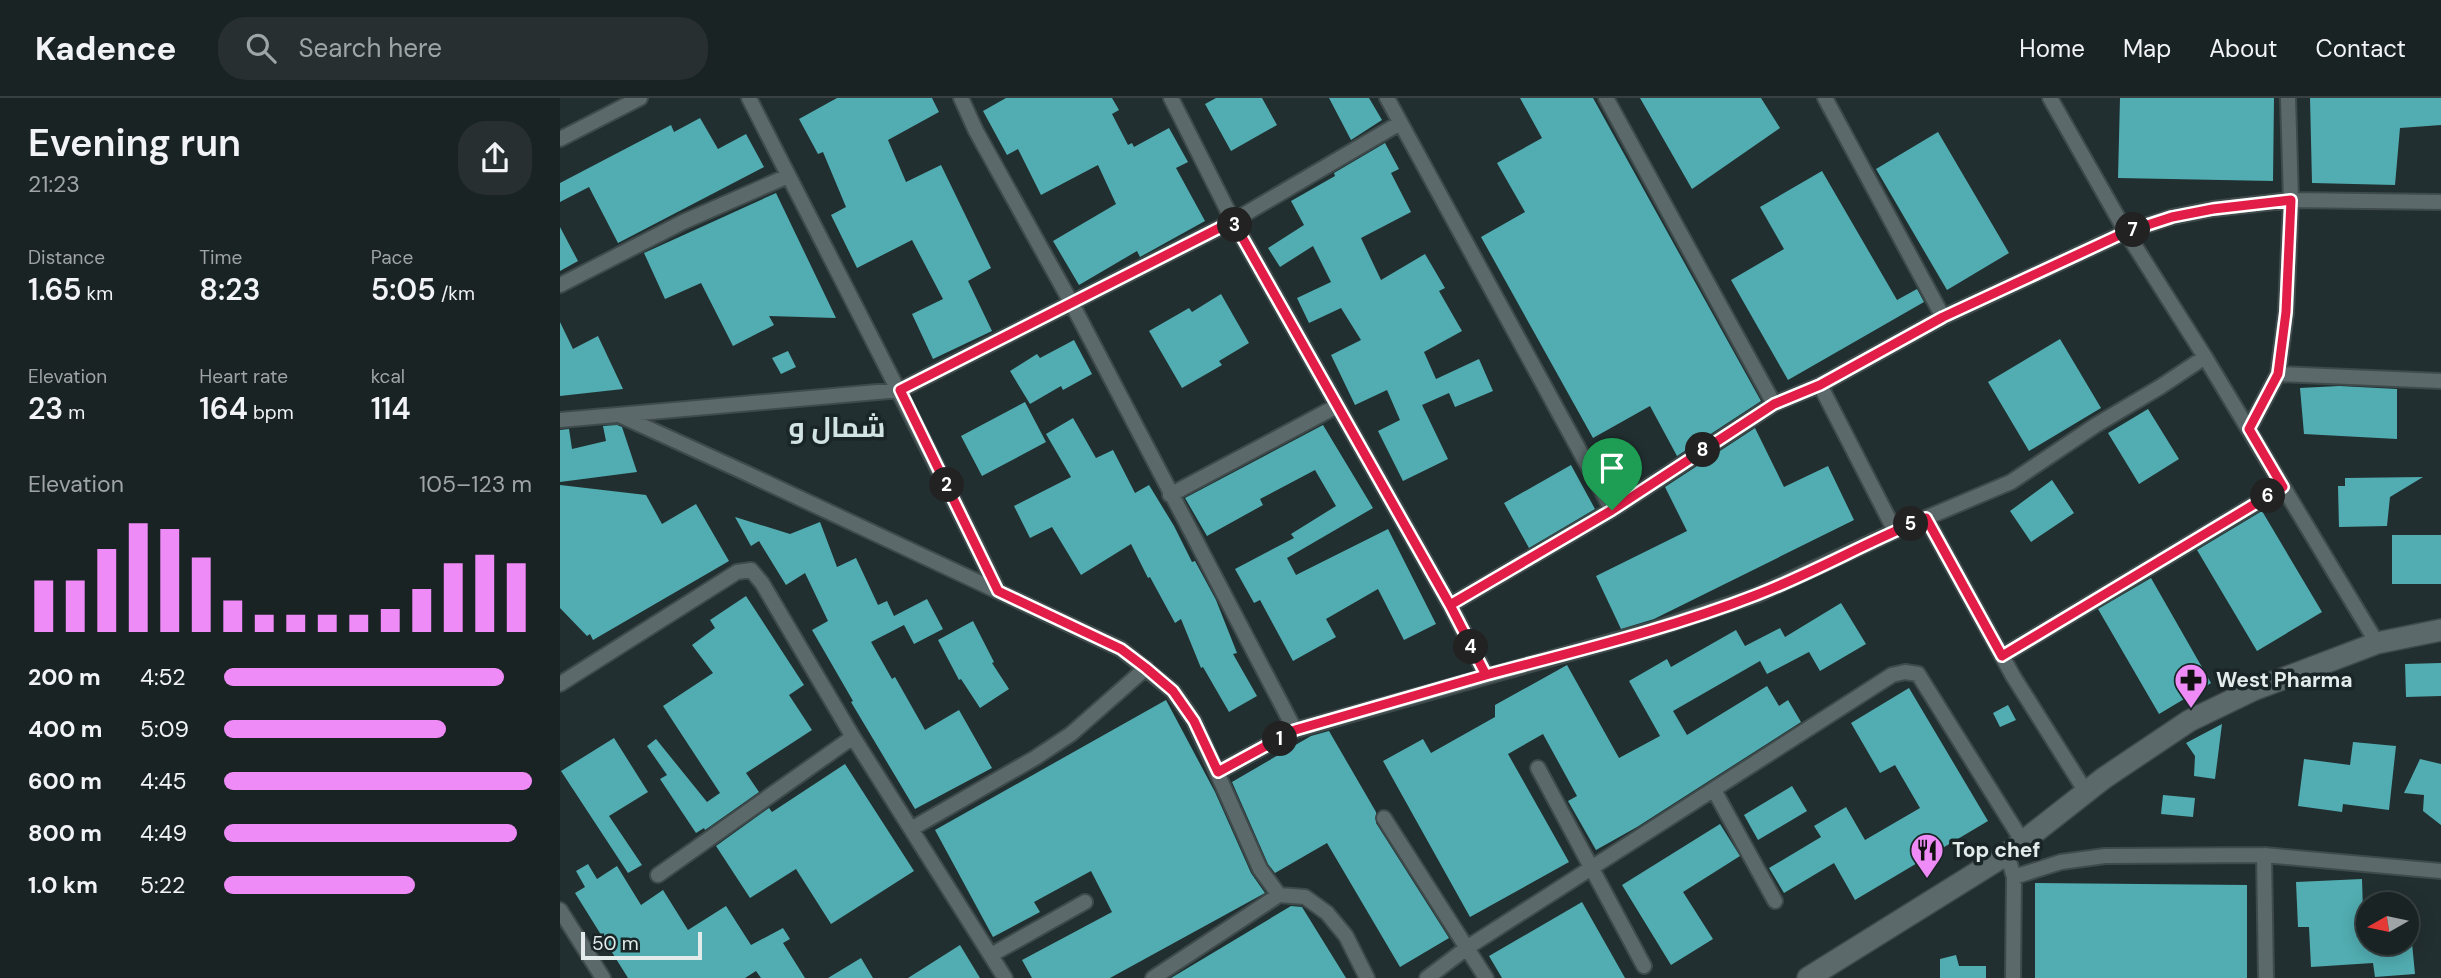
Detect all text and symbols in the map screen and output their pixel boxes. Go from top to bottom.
search box [218,17,708,80]
text: Kadence [35,27,176,70]
icon: search [242,29,280,67]
text: Search here [298,31,442,65]
text: Home [2019,33,2085,64]
text: Map [2123,33,2171,64]
text: About [2209,33,2278,64]
text: Contact [2316,33,2406,64]
text: Evening run [28,118,241,168]
button: share [458,121,532,195]
text: 21:23 [28,169,80,199]
pin: 3 [1218,208,1252,242]
text: 3 [1229,212,1240,237]
pin: 7 [2116,212,2150,248]
text: 7 [2127,217,2138,242]
text: Distance [28,245,105,270]
text: Time [199,245,242,270]
text: Pace [371,245,413,270]
text: 1.65 [28,270,82,309]
text: 8:23 [199,270,261,309]
text: 5:05 [371,270,436,309]
text: km [82,281,113,306]
text: /km [436,281,475,306]
text: Elevation [28,364,107,389]
text: Heart rate [199,364,288,389]
text: kcal [371,364,405,389]
text: 23 [28,389,63,428]
text: 164 [199,389,248,428]
text: 114 [371,389,411,428]
text: m [63,400,85,425]
text: bpm [248,400,294,425]
district label: شمال و [789,409,885,446]
pin: 8 [1686,432,1720,468]
text: 8 [1696,437,1709,462]
pin [1582,438,1642,510]
icon: arrive [1593,449,1631,487]
pin: 2 [930,468,964,502]
text: Elevation [28,469,124,499]
text: 105–123 m [419,469,532,499]
text: 2 [941,472,952,497]
pin: 6 [2250,478,2286,514]
text: 6 [2261,483,2274,508]
pin: 5 [1894,506,1928,542]
text: 5 [1905,511,1916,536]
pin: 4 [1454,630,1488,664]
text: 4 [1464,634,1477,659]
pharmacy icon: West Pharma [2172,661,2210,710]
text: 200 m [28,662,101,692]
text: 4:52 [140,662,186,692]
place label: West Pharma [2216,666,2353,694]
text: 400 m [28,714,102,744]
text: 5:09 [140,714,189,744]
pin: 1 [1262,722,1298,756]
text: 1 [1276,726,1283,751]
text: 600 m [28,766,102,796]
text: 4:45 [140,766,187,796]
text: 800 m [28,818,102,848]
text: 4:49 [140,818,187,848]
restaurant icon: Top chef [1908,831,1946,880]
place label: Top chef [1952,836,2040,864]
text: 1.0 km [28,870,98,900]
text: 5:22 [140,870,185,900]
north arrow [2356,892,2418,956]
map controls [2356,892,2419,955]
scale bar [581,929,702,961]
text: 50 m [592,931,639,956]

